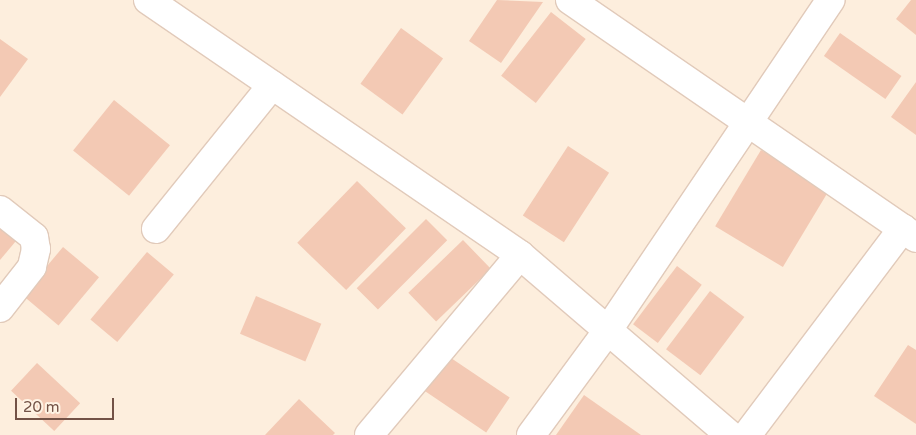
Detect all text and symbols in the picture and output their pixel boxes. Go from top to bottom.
scale bar [18,388,116,420]
text: 20 m [23,398,60,416]

